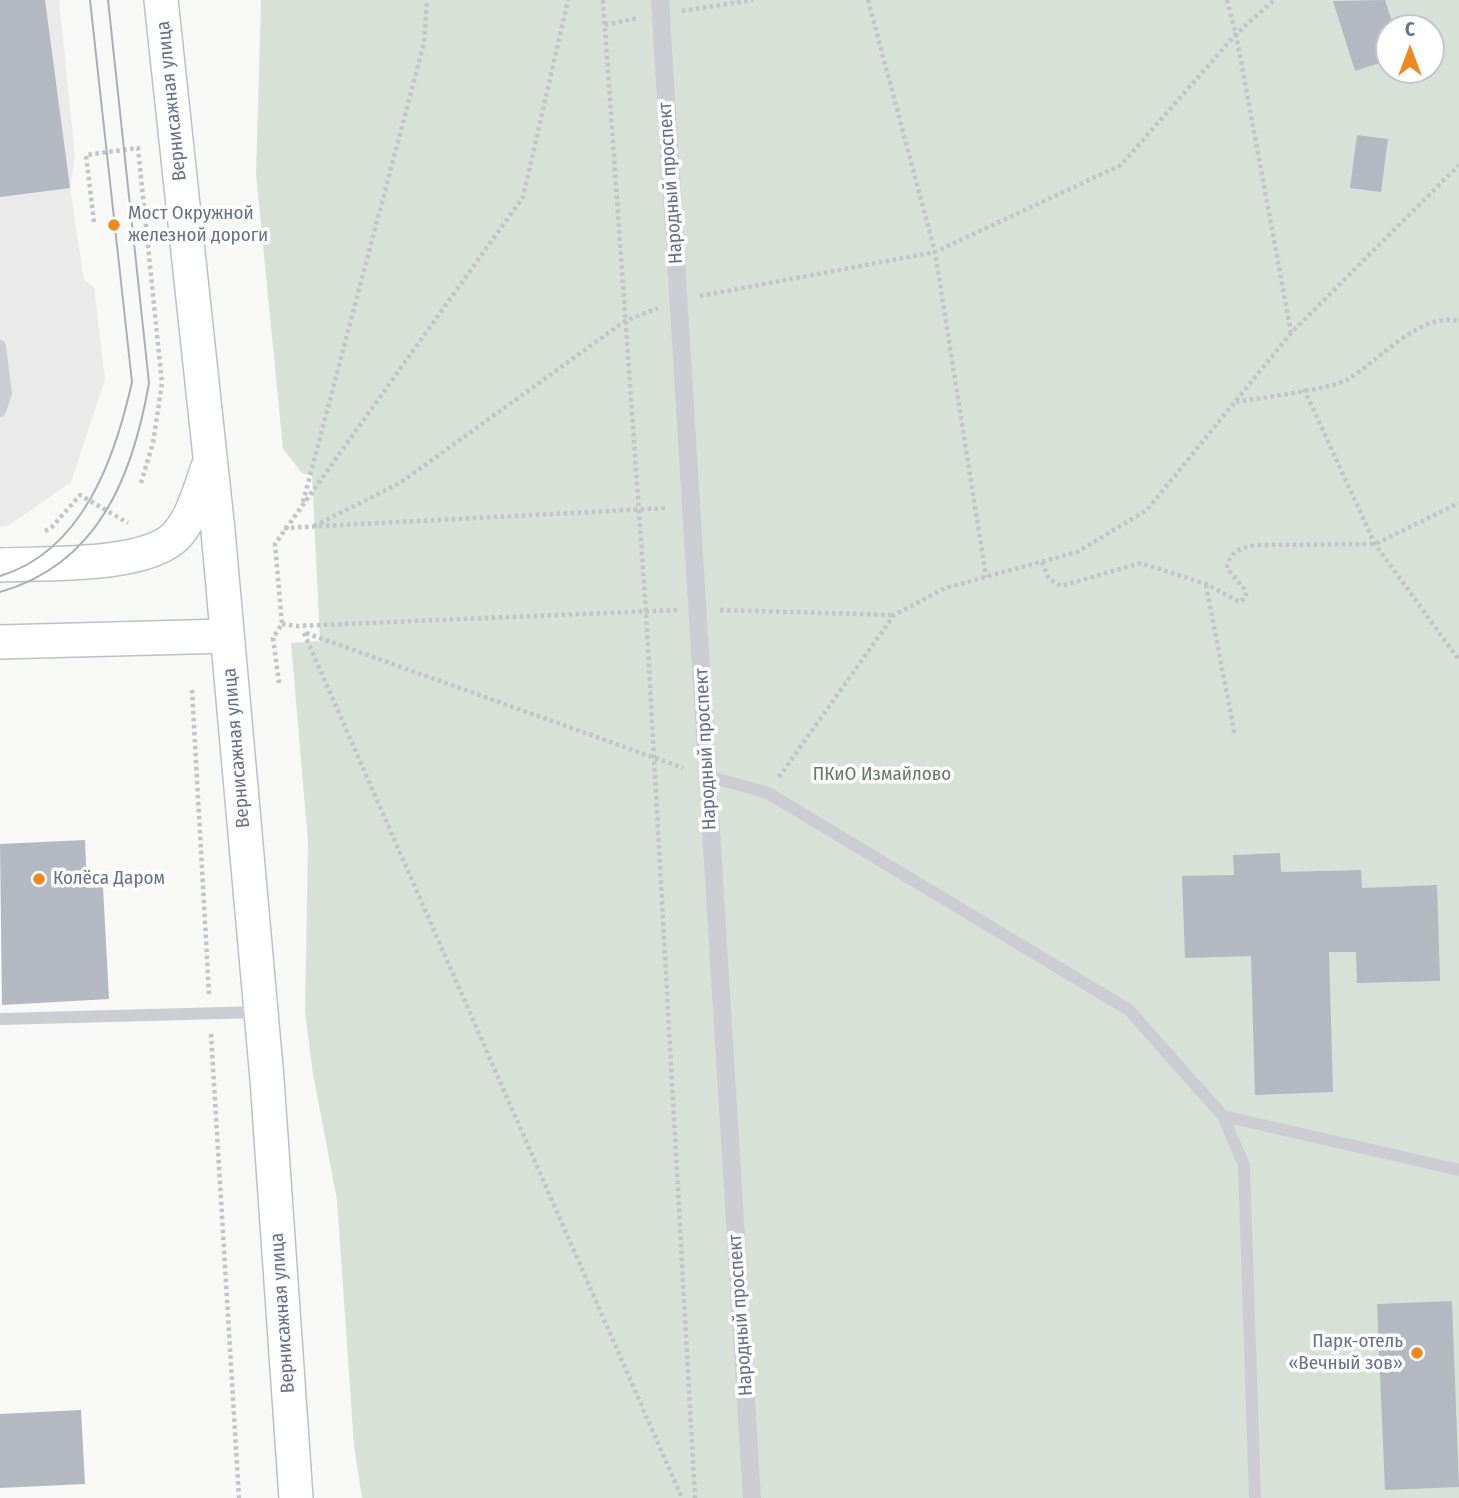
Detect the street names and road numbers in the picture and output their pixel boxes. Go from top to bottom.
street label: Вернисажная улица [152,20,192,182]
street label: Народный проспект [654,101,688,265]
street label: Вернисажная улица [219,667,255,829]
street label: Народный проспект [690,667,722,831]
street label: Вернисажная улица [266,1232,300,1394]
street label: Народный проспект [724,1233,758,1397]

